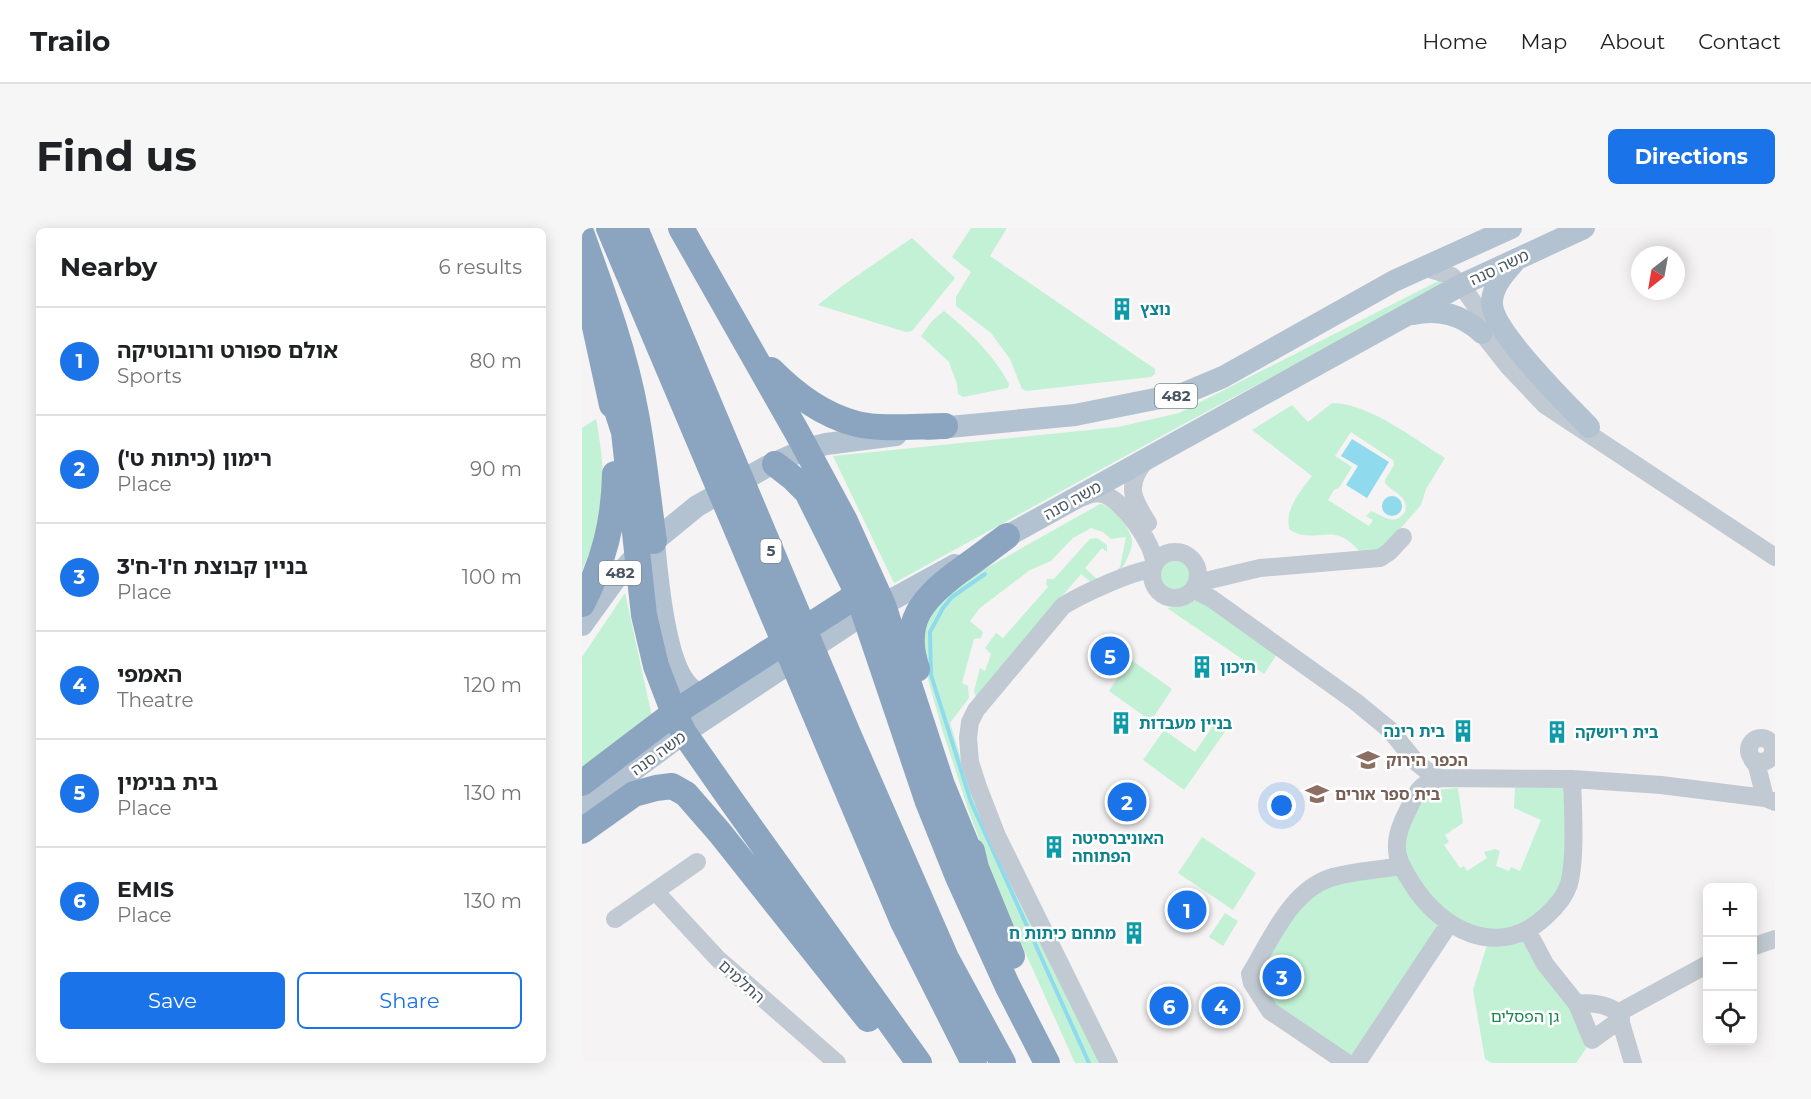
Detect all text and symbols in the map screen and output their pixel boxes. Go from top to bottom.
text: Trailo [30,24,110,58]
text: Home [1422,29,1487,54]
text: Map [1520,29,1567,54]
text: About [1600,29,1665,54]
text: Contact [1698,29,1781,54]
button: Directions [1608,129,1775,184]
text: Find us [36,130,197,182]
street label: משה סנה [1467,246,1532,289]
north arrow [1631,246,1685,300]
text: Nearby [60,251,157,283]
text: 6 results [438,255,522,279]
building icon: נוצץ [1109,296,1135,322]
place label: נוצץ [1140,300,1171,319]
text: אולם ספורט ורובוטיקה [117,337,338,364]
text: 1 [76,349,83,373]
text: 80 m [470,349,522,373]
text: Sports [117,364,182,388]
road number: 482 [1155,384,1197,408]
text: רימון (כיתות ט') [117,445,272,472]
text: 2 [74,457,85,481]
text: 90 m [470,457,522,481]
text: Place [117,472,172,496]
street label: משה סנה [1040,477,1104,524]
road number: 5 [760,539,782,563]
text: בניין קבוצת ח'1-ח'3 [117,553,308,580]
road number: 482 [599,561,641,585]
text: 3 [74,565,85,589]
text: 100 m [462,565,522,589]
text: Place [117,580,172,604]
pin: 5 [1090,634,1130,678]
building icon: תיכון [1189,654,1215,680]
place label: תיכון [1220,658,1256,677]
text: האמפי [117,661,182,688]
text: 4 [73,673,86,697]
text: 120 m [464,673,522,697]
text: Theatre [117,688,194,712]
building icon: בניין מעבדות [1108,710,1134,736]
place label: בניין מעבדות [1139,714,1233,733]
building icon: בית רינה [1450,718,1476,744]
building icon: בית ריושקה [1544,719,1570,745]
place label: בית רינה [1383,722,1445,741]
place label: בית ריושקה [1575,723,1659,742]
street label: משה סנה [627,727,689,780]
school or university icon: הכפר הירוק [1355,747,1381,773]
place label: הכפר הירוק [1386,751,1468,770]
text: בית בנימין [117,769,218,796]
pin: 2 [1108,780,1146,824]
text: 5 [74,781,85,805]
text: 130 m [464,781,522,805]
school or university icon: בית ספר אורים [1304,781,1330,807]
place label: בית ספר אורים [1335,785,1441,804]
your location [1267,791,1296,820]
text: Place [117,796,172,820]
place label: האוניברסיטה הפתוחה [1072,829,1164,866]
building icon: האוניברסיטה הפתוחה [1041,834,1067,860]
text: EMIS [117,876,174,903]
map controls [1703,883,1757,1045]
button: + [1703,883,1757,937]
pin: 1 [1168,888,1206,932]
text: 6 [73,889,86,913]
text: 130 m [464,889,522,913]
text: Place [117,903,172,927]
building icon: מתחם כיתות ח [1121,920,1147,946]
place label: מתחם כיתות ח [1009,924,1116,943]
button: − [1703,937,1757,991]
pin: 3 [1262,954,1302,999]
street label: התלמים [715,956,768,1007]
button: Save [60,972,285,1029]
button: Share [297,972,522,1029]
pin: 6 [1150,984,1188,1028]
pin: 4 [1202,984,1240,1028]
button: locate [1703,991,1757,1045]
park label: גן הפסלים [1491,1007,1559,1026]

